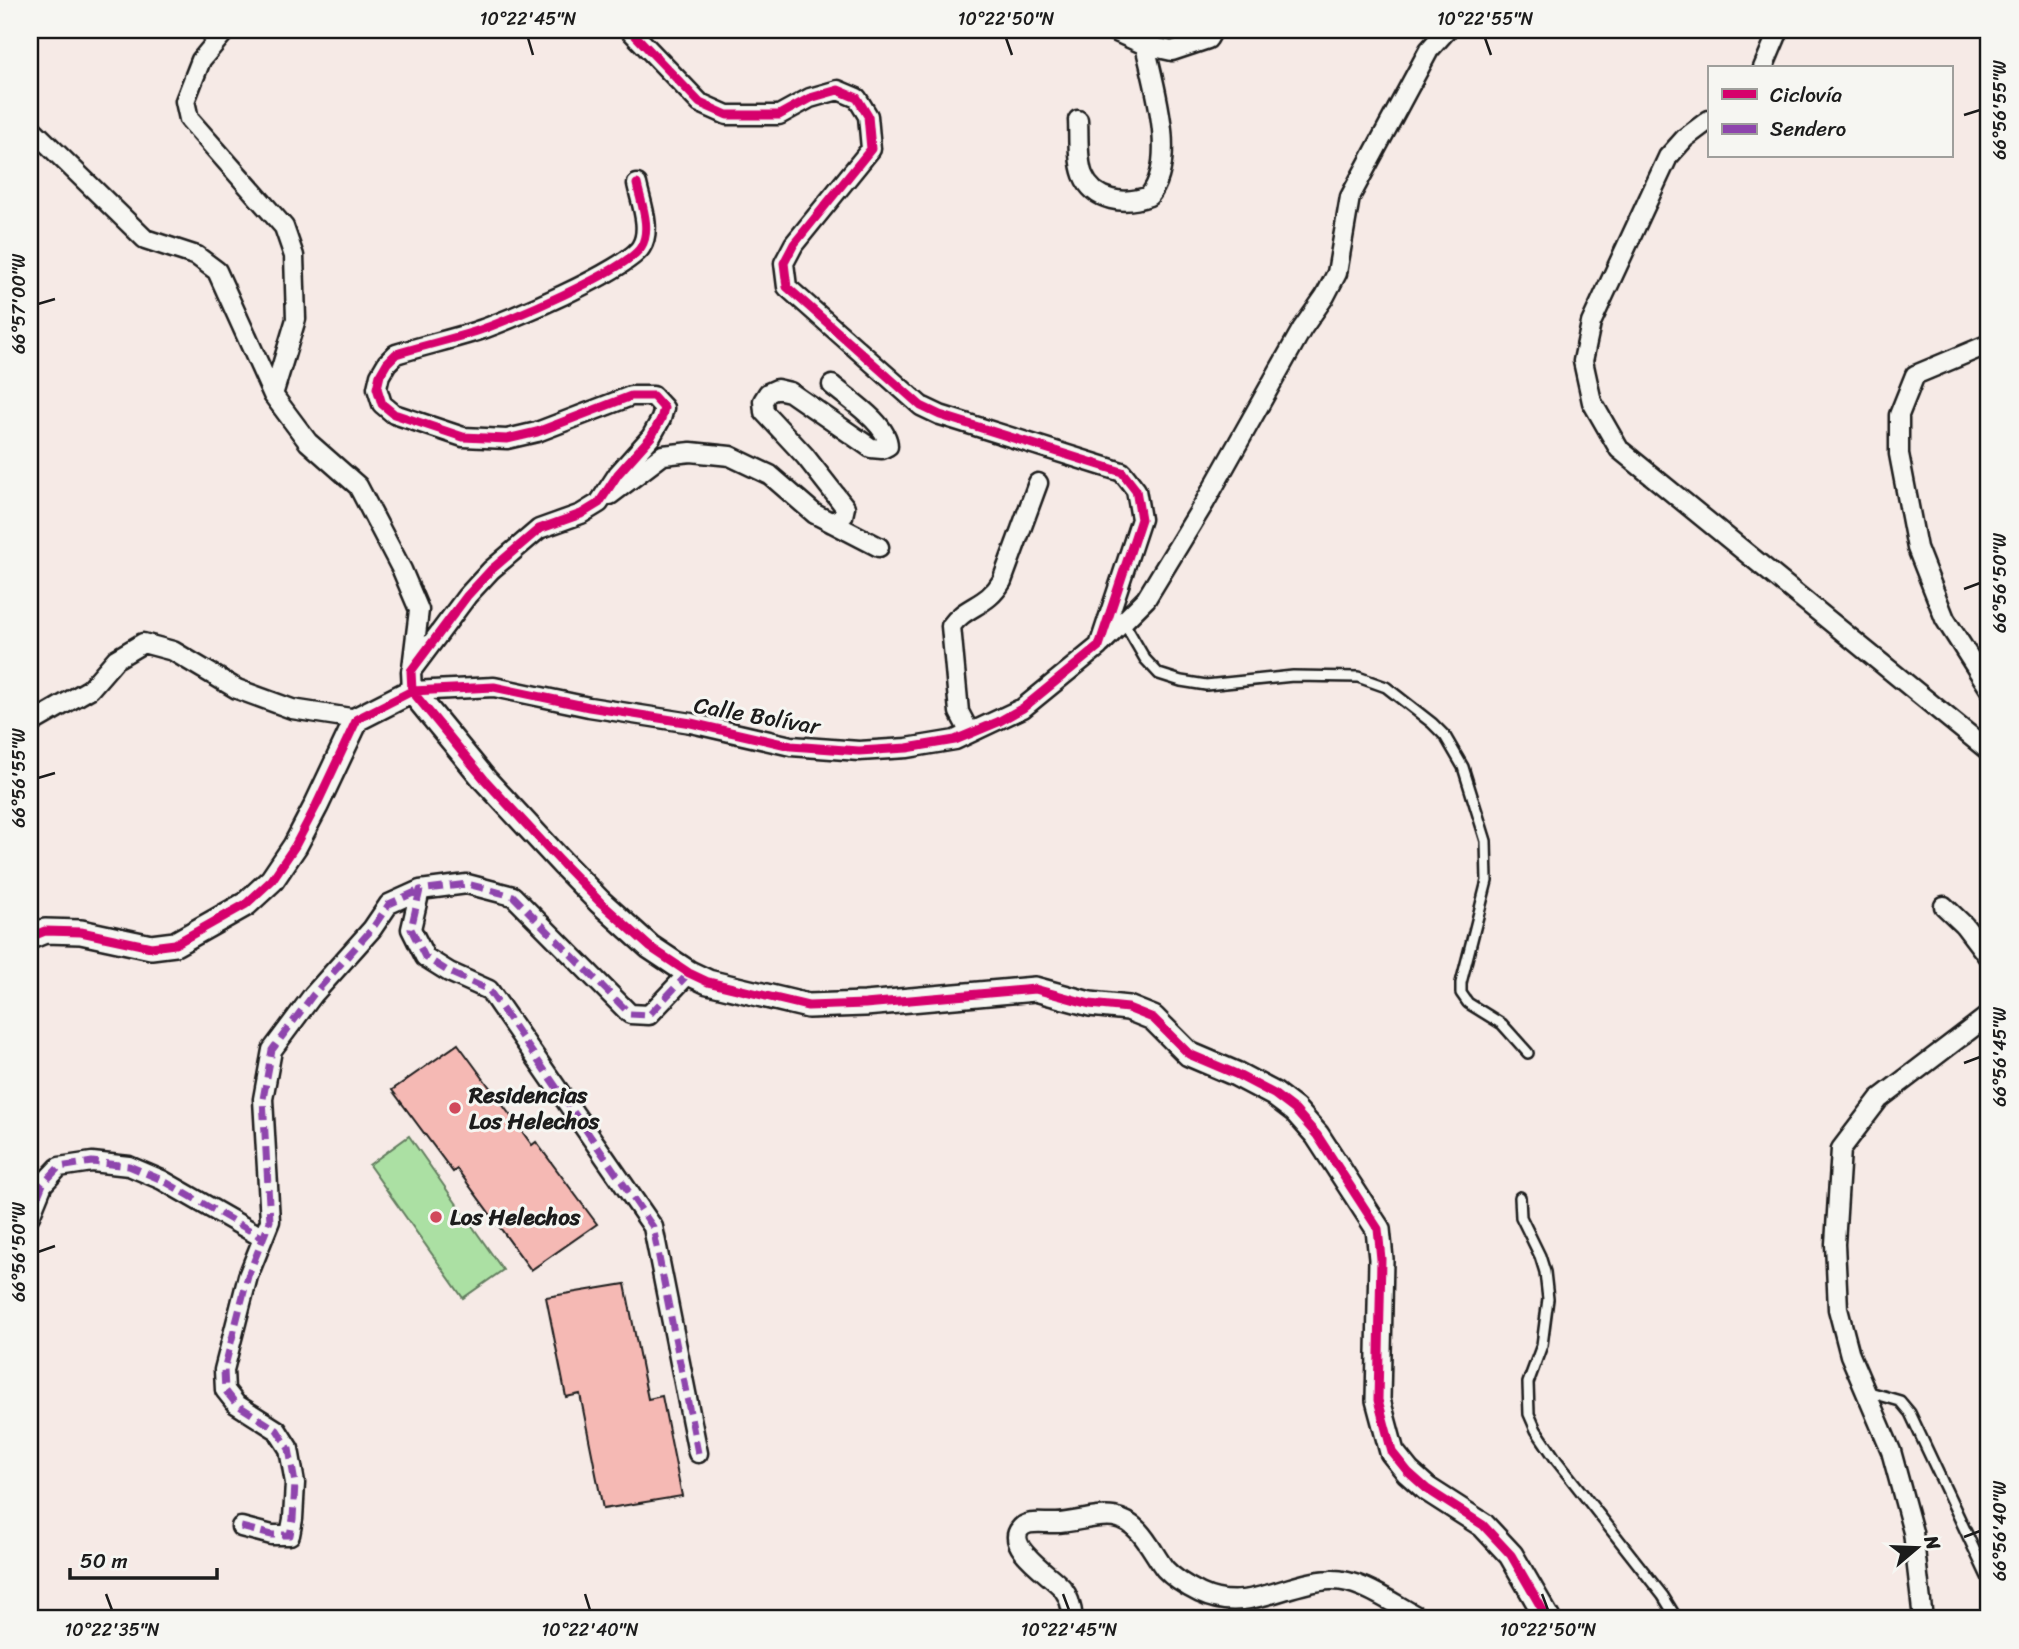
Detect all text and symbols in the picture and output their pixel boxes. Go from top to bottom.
text: 10°22'45"N [480,3,577,35]
text: 10°22'50"N [958,3,1055,35]
text: 10°22'55"N [1437,3,1534,35]
text: 66°56'55"W [1984,59,2016,160]
legend [1708,66,1952,158]
text: Ciclovía [1770,76,1843,114]
text: Sendero [1770,110,1846,148]
text: 66°57'00"W [3,253,35,354]
text: 66°56'50"W [1984,532,2016,633]
street label: Calle Bolívar [691,685,825,748]
text: 66°56'55"W [3,727,35,828]
text: 66°56'45"W [1984,1006,2016,1107]
place label: Residencias Los Helechos [468,1075,600,1142]
marker: Residencias Los Helechos [447,1100,463,1116]
place label: Los Helechos [450,1197,581,1238]
text: 66°56'50"W [3,1201,35,1302]
marker: Los Helechos [428,1209,444,1225]
text: 66°56'40"W [1984,1480,2016,1581]
north arrow [1882,1512,1952,1582]
text: N [1915,1530,1951,1555]
scale bar [70,1537,217,1581]
text: 50 m [80,1542,128,1580]
text: 10°22'35"N [64,1614,160,1646]
text: 10°22'40"N [542,1614,639,1646]
text: 10°22'45"N [1021,1614,1118,1646]
text: 10°22'50"N [1500,1614,1597,1646]

